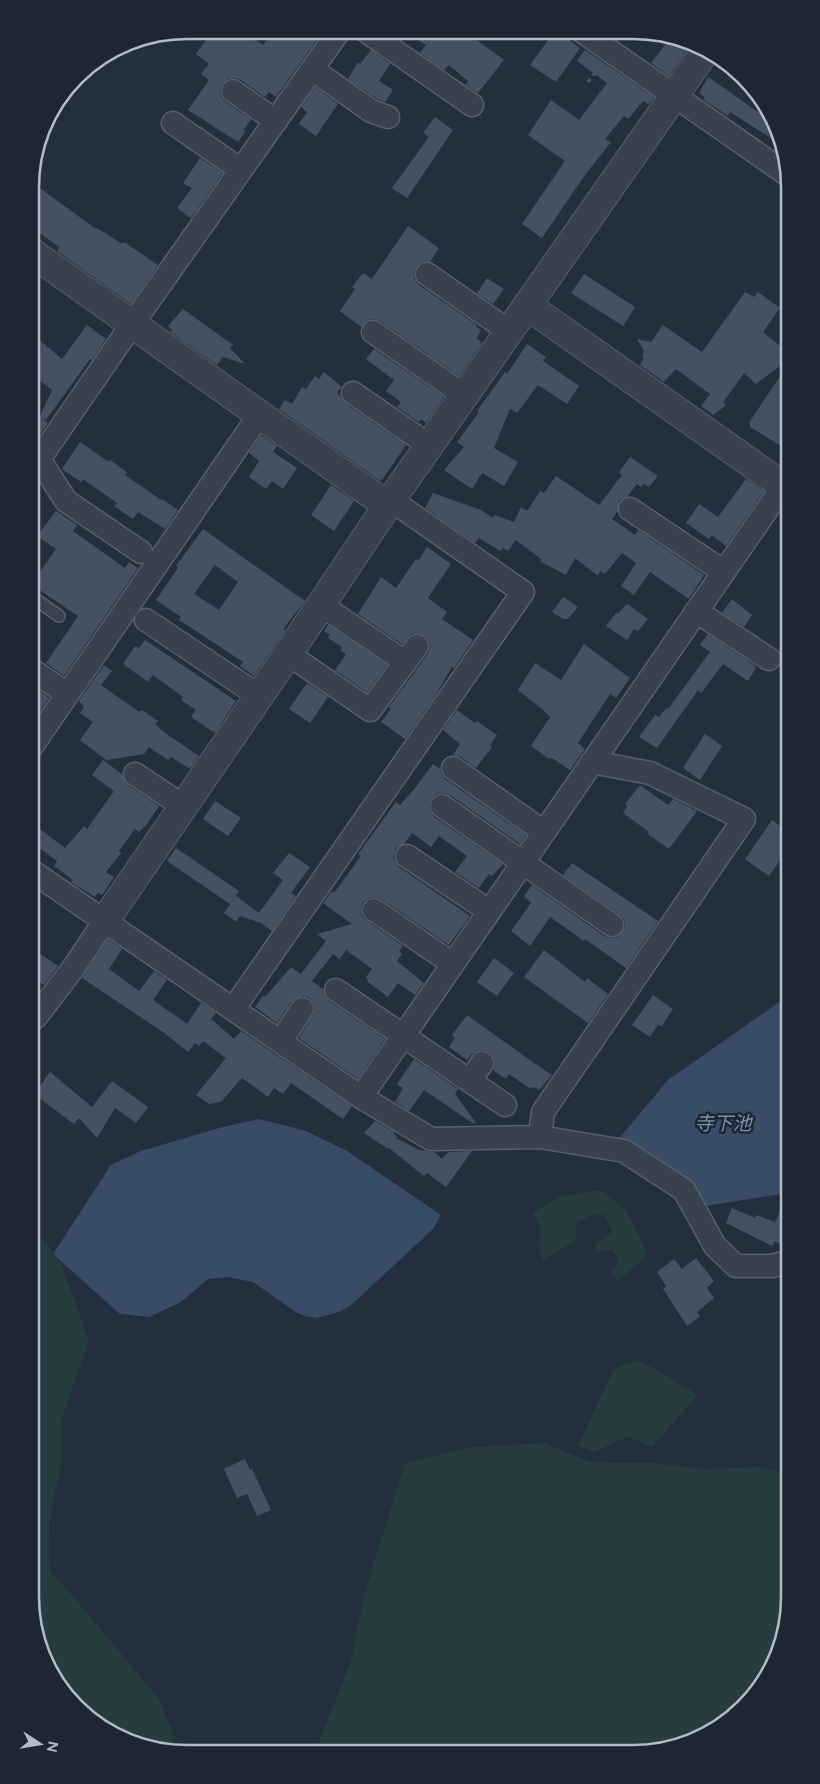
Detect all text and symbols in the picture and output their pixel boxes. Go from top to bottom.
water label: 寺下池 [694,1112,753,1135]
north arrow [15,1719,65,1769]
text: N [43,1740,62,1754]

